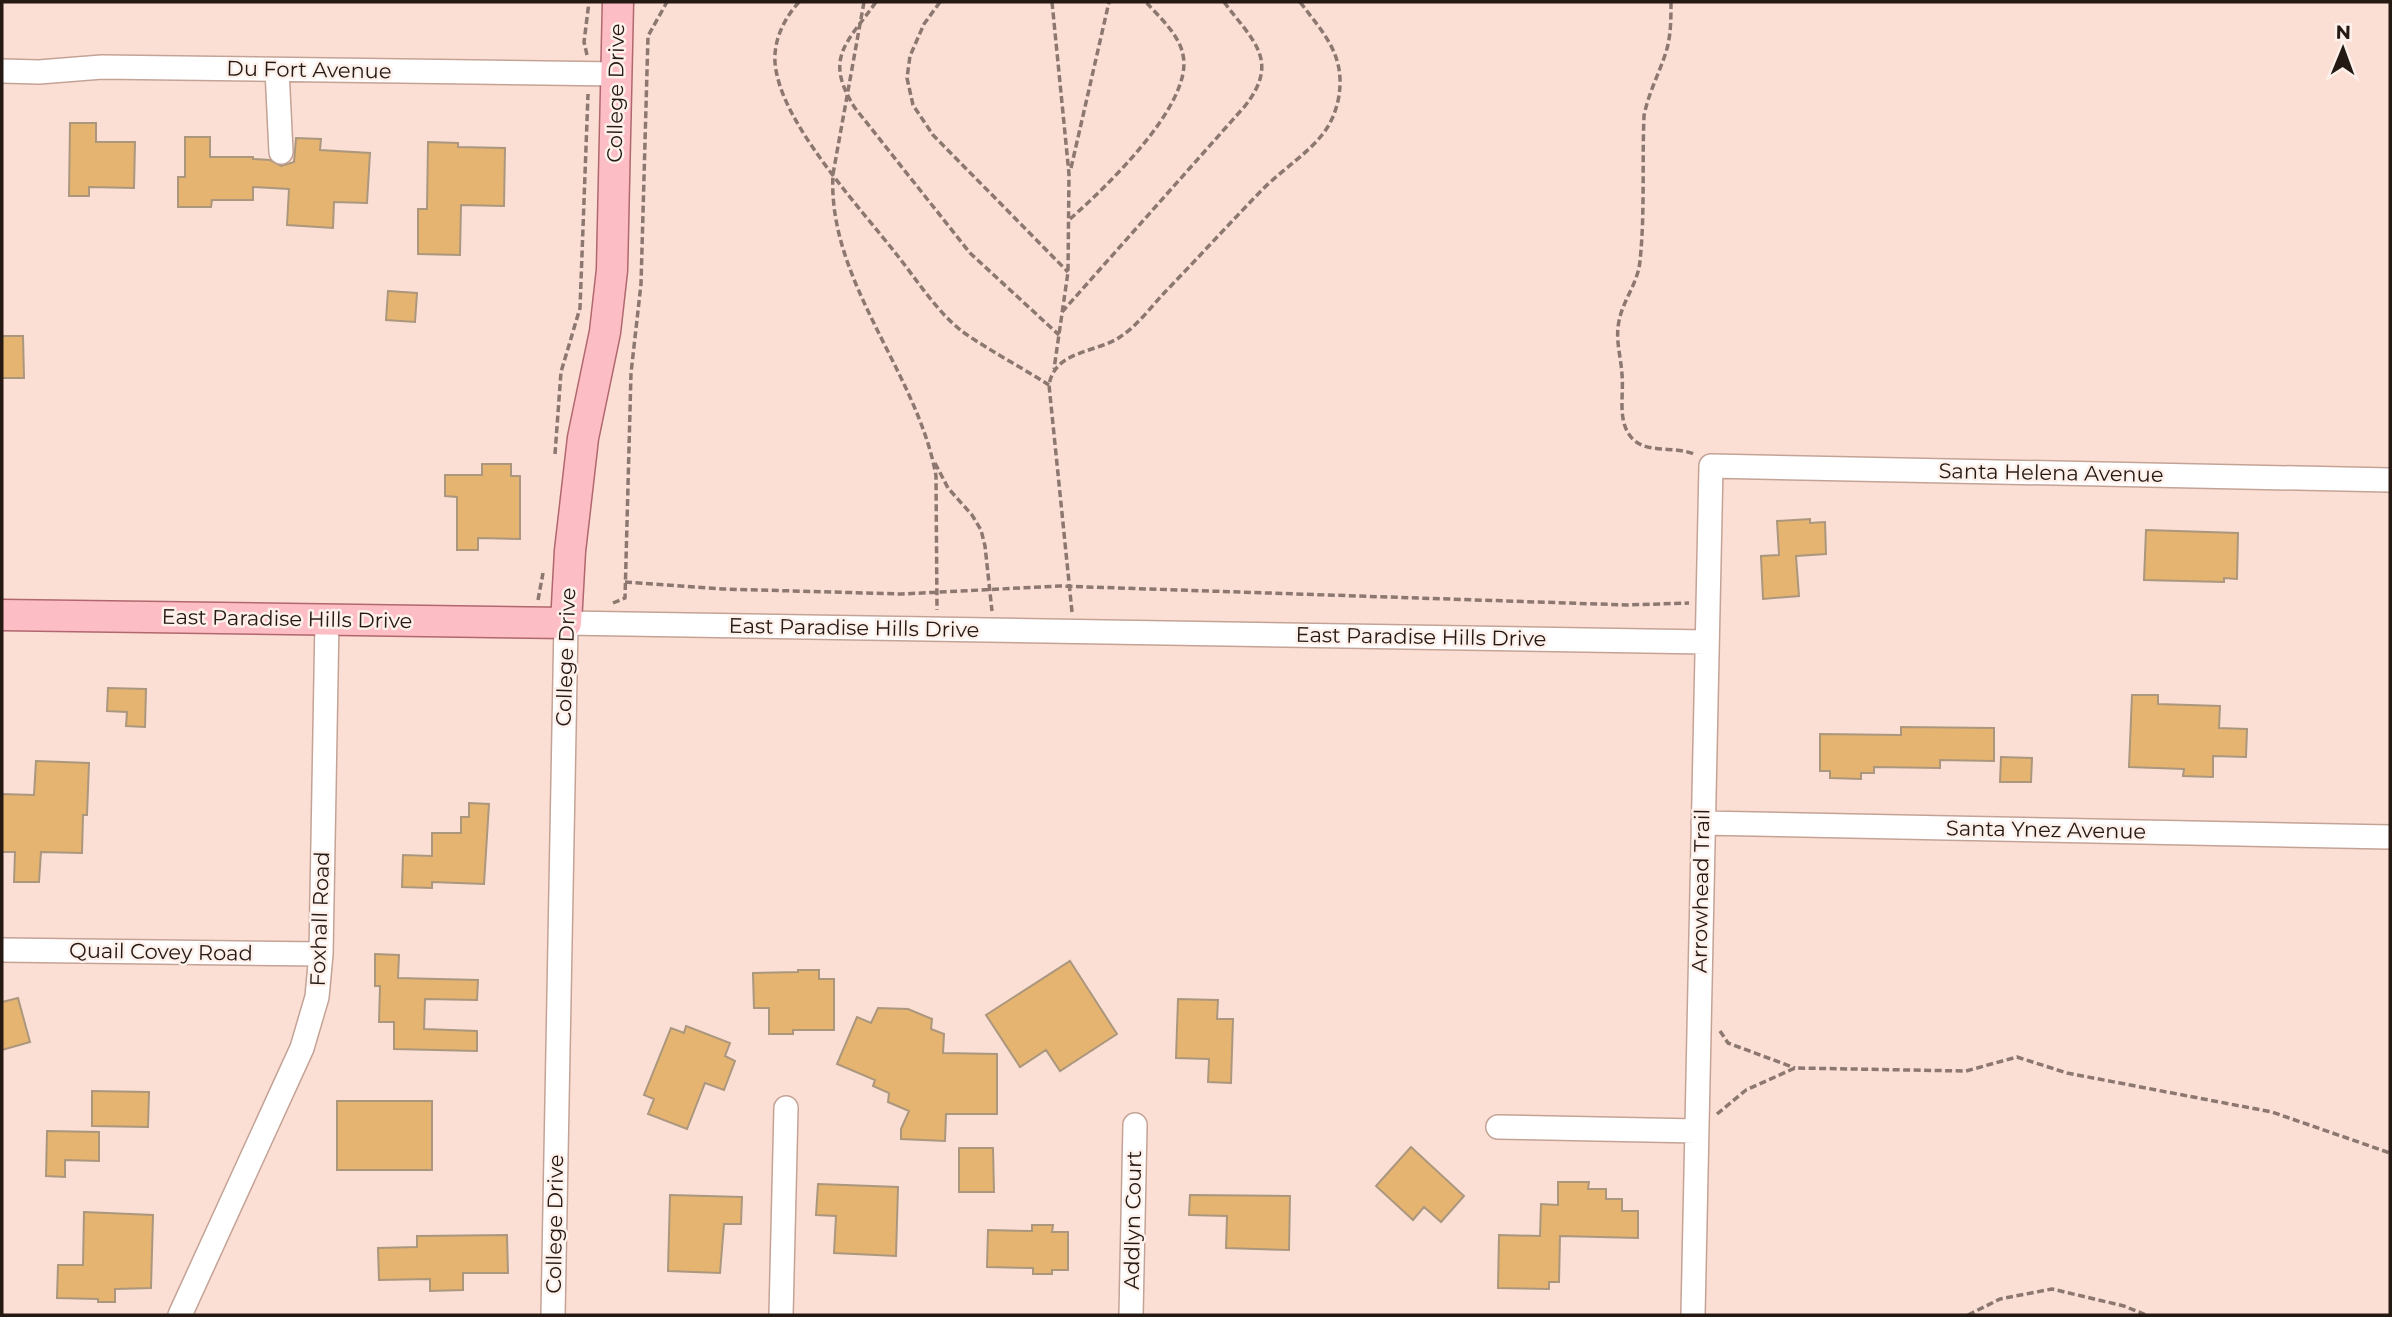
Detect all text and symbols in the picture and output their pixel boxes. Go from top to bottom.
north arrow [2308,14,2378,84]
text: N [2335,21,2351,44]
street label: College Drive [602,23,629,163]
street label: Du Fort Avenue [226,56,392,83]
street label: Santa Helena Avenue [1938,458,2164,487]
street label: College Drive [551,587,580,727]
street label: East Paradise Hills Drive [161,604,413,633]
street label: East Paradise Hills Drive [728,613,980,642]
street label: East Paradise Hills Drive [1295,622,1547,651]
street label: Arrowhead Trail [1687,809,1714,973]
street label: Santa Ynez Avenue [1946,815,2146,844]
street label: Foxhall Road [305,851,334,987]
street label: Quail Covey Road [69,937,253,966]
street label: Addlyn Court [1119,1150,1146,1290]
street label: College Drive [541,1154,568,1294]

